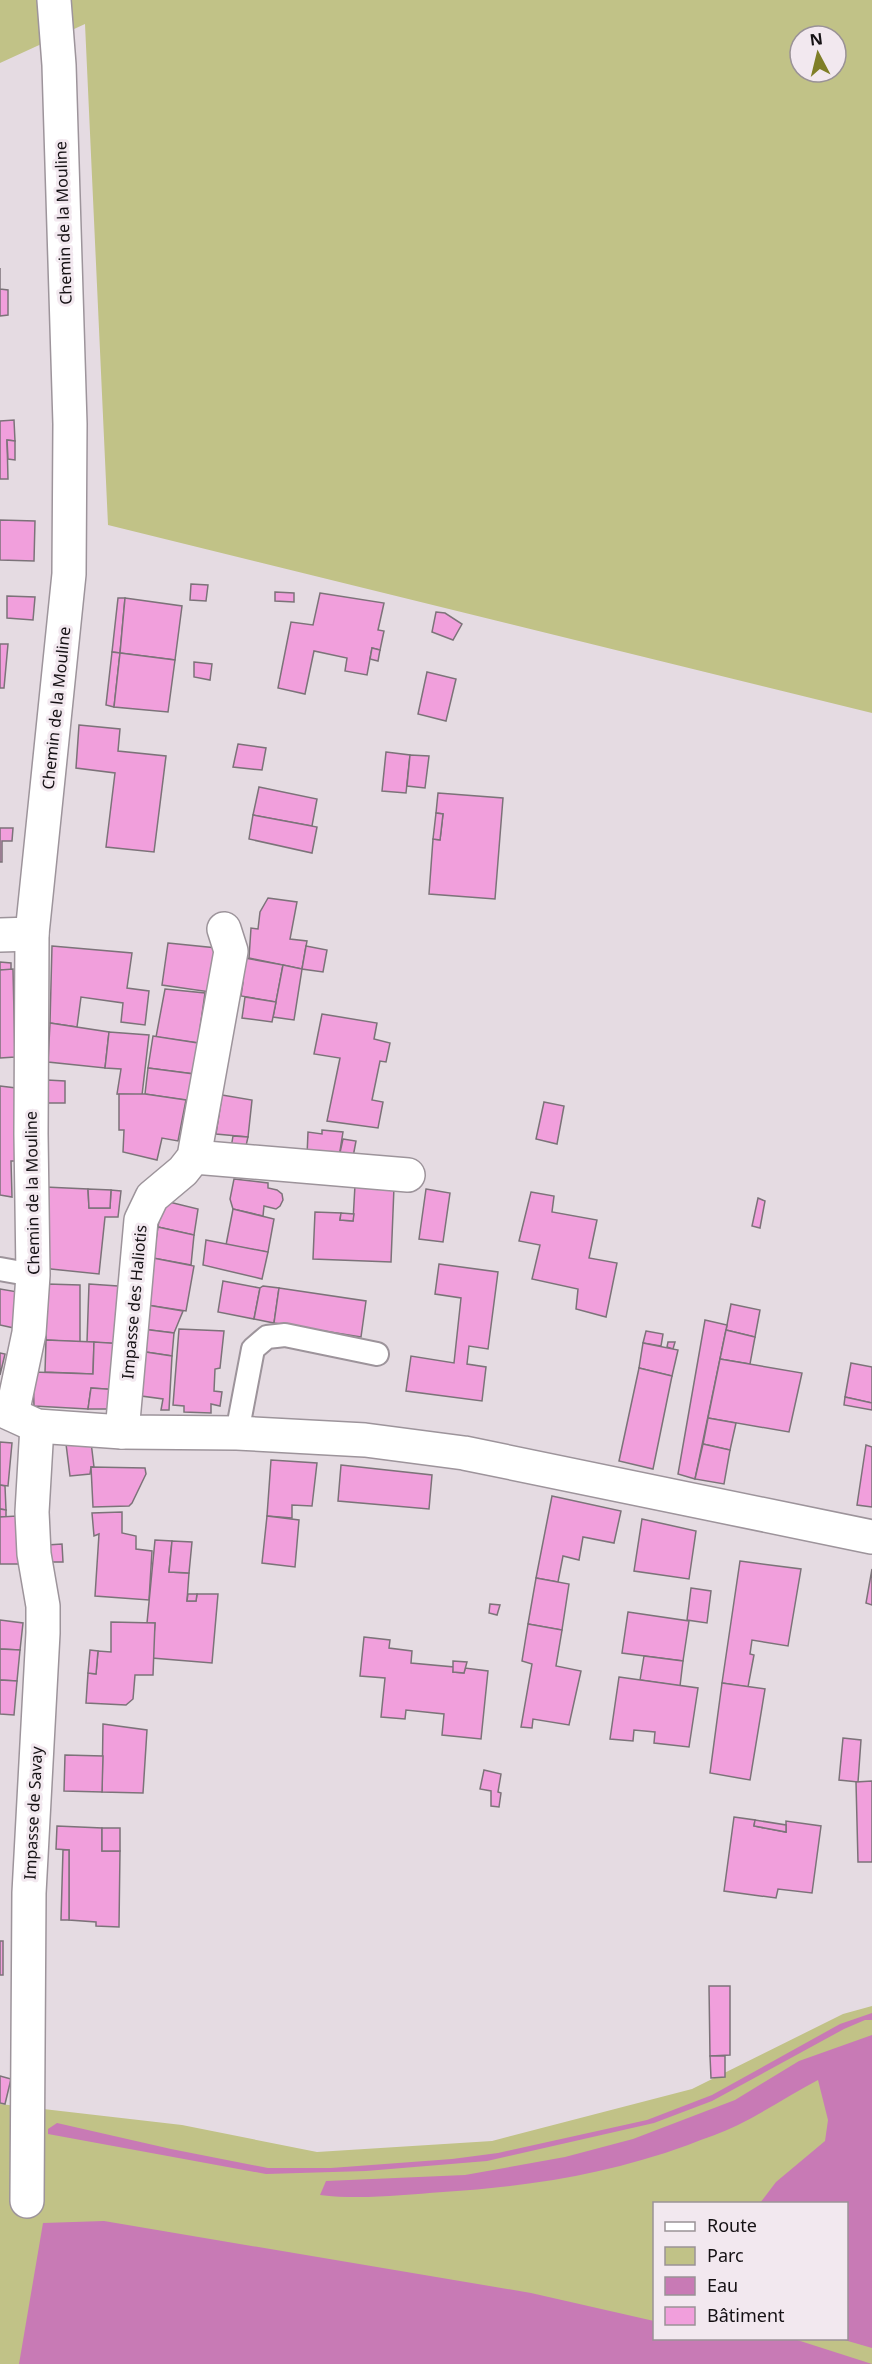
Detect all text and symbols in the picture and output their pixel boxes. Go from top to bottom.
north arrow [788,24,848,84]
text: N [808,27,824,51]
street label: Chemin de la Mouline [49,141,77,305]
street label: Chemin de la Mouline [37,625,75,791]
street label: Chemin de la Mouline [20,1111,44,1275]
street label: Impasse des Haliotis [116,1224,152,1380]
street label: Impasse de Savay [19,1745,48,1880]
legend [653,2202,848,2340]
text: Route [707,2213,757,2237]
text: Parc [707,2243,744,2267]
text: Eau [707,2273,738,2297]
text: Bâtiment [707,2303,785,2327]

